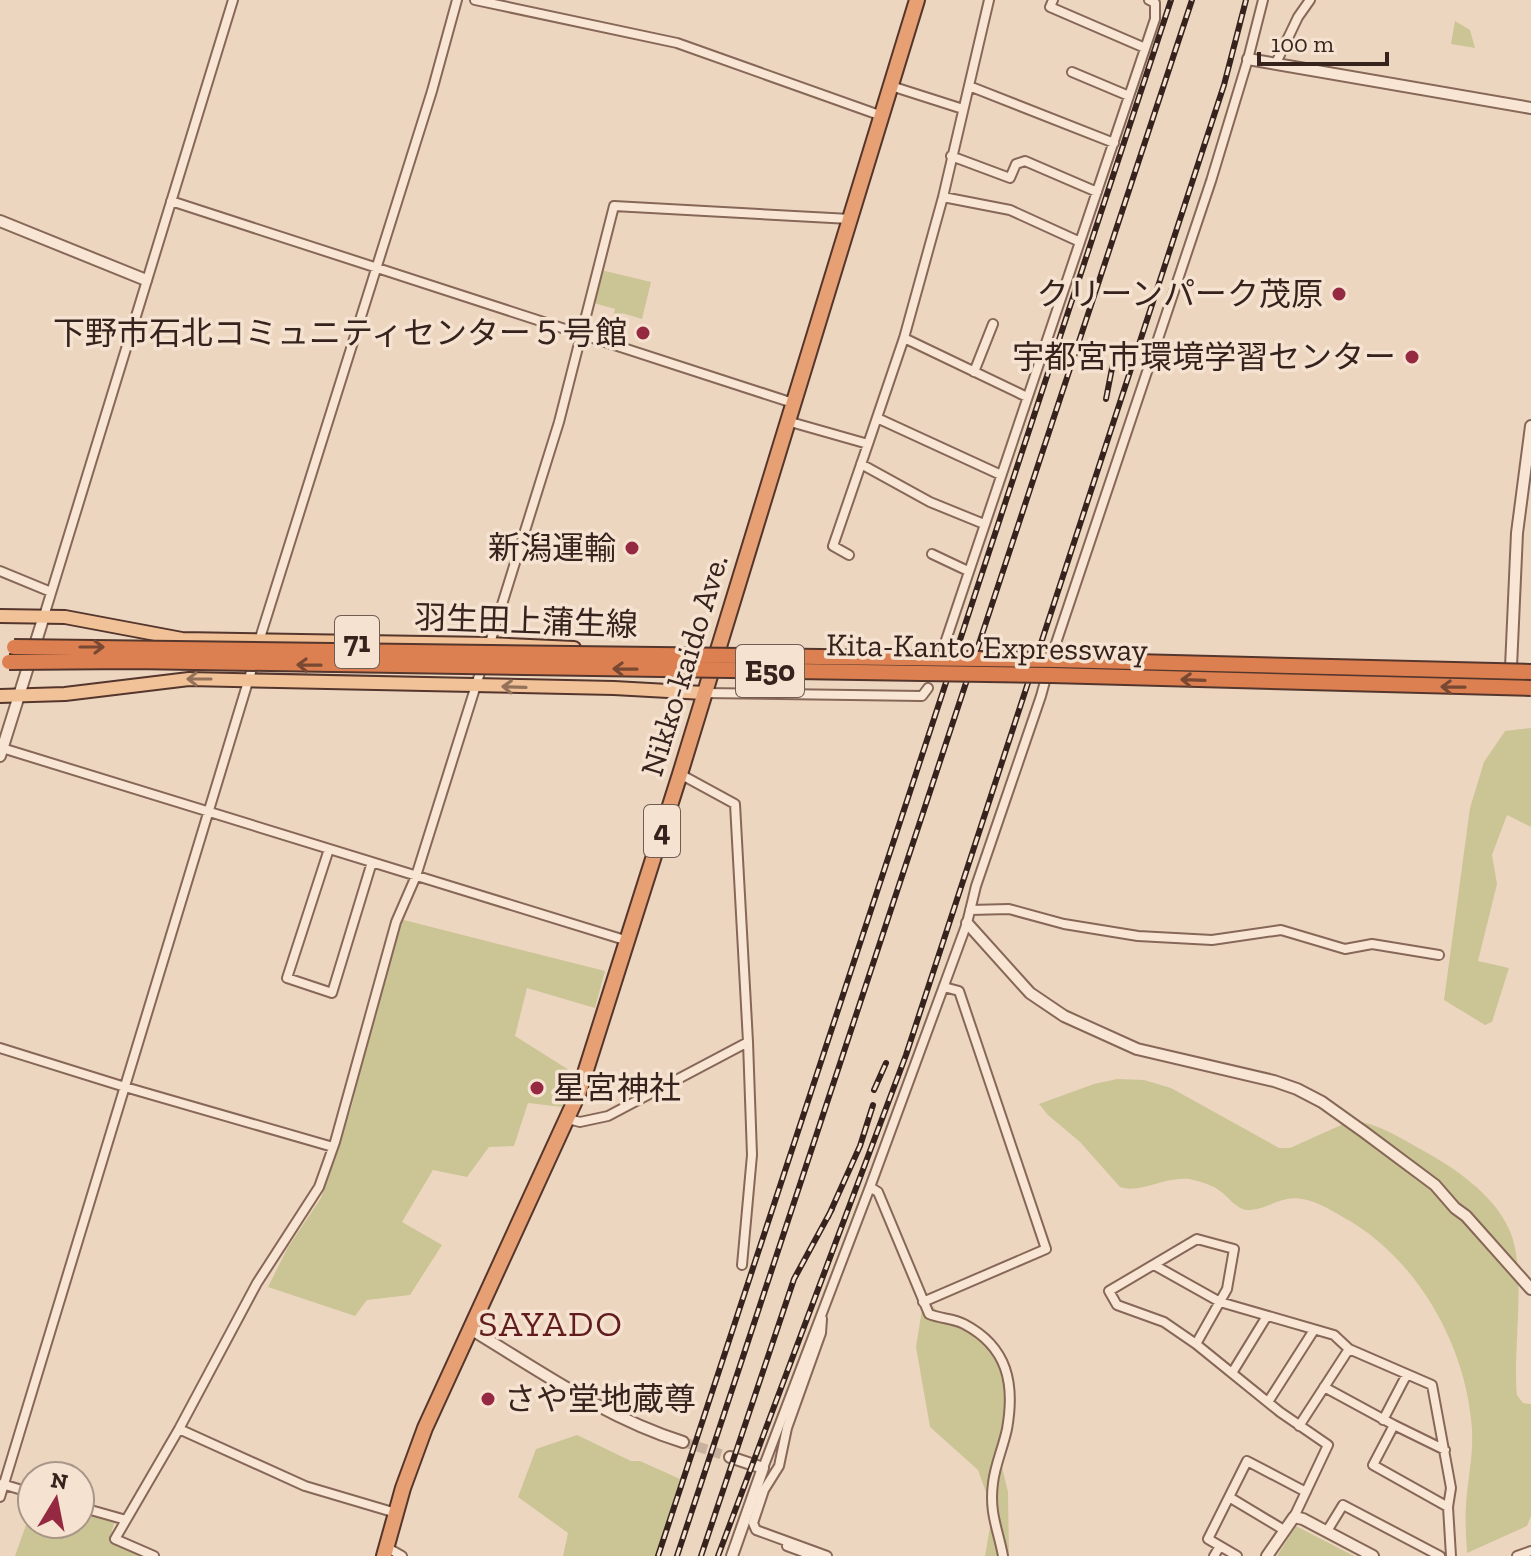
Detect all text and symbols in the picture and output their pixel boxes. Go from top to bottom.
scale bar [1259,16,1387,66]
text: 100 m [1271,29,1334,58]
place label: クリーンパーク茂原 [1037,275,1323,313]
marker: クリーンパーク茂原 [1330,285,1348,303]
place label: 下野市石北コミュニティセンター５号館 [53,314,627,352]
marker: 下野市石北コミュニティセンター５号館 [634,324,652,342]
place label: 宇都宮市環境学習センター [1012,338,1396,376]
marker: 宇都宮市環境学習センター [1403,348,1421,366]
place label: 新潟運輸 [488,529,616,567]
marker: 新潟運輸 [623,539,641,557]
street label: Nikko-kaido Ave. [632,549,736,781]
street label: 羽生田上蒲生線 [413,598,639,644]
road number: 71 [335,616,379,668]
street label: Kita-Kanto Expressway [826,625,1149,669]
one-way arrow [78,639,105,655]
road number: E50 [736,645,804,697]
one-way arrow [296,657,323,672]
one-way arrow [612,662,639,677]
one-way arrow [186,671,213,687]
one-way arrow [1180,672,1207,687]
one-way arrow [501,679,528,695]
one-way arrow [1440,679,1467,694]
road number: 4 [644,805,680,857]
place label: 星宮神社 [553,1069,681,1107]
marker: 星宮神社 [528,1079,546,1097]
district label: SAYADO [478,1302,624,1345]
place label: さや堂地蔵尊 [504,1380,696,1418]
marker: さや堂地蔵尊 [479,1390,497,1408]
north arrow [16,1460,96,1540]
text: N [49,1466,70,1496]

